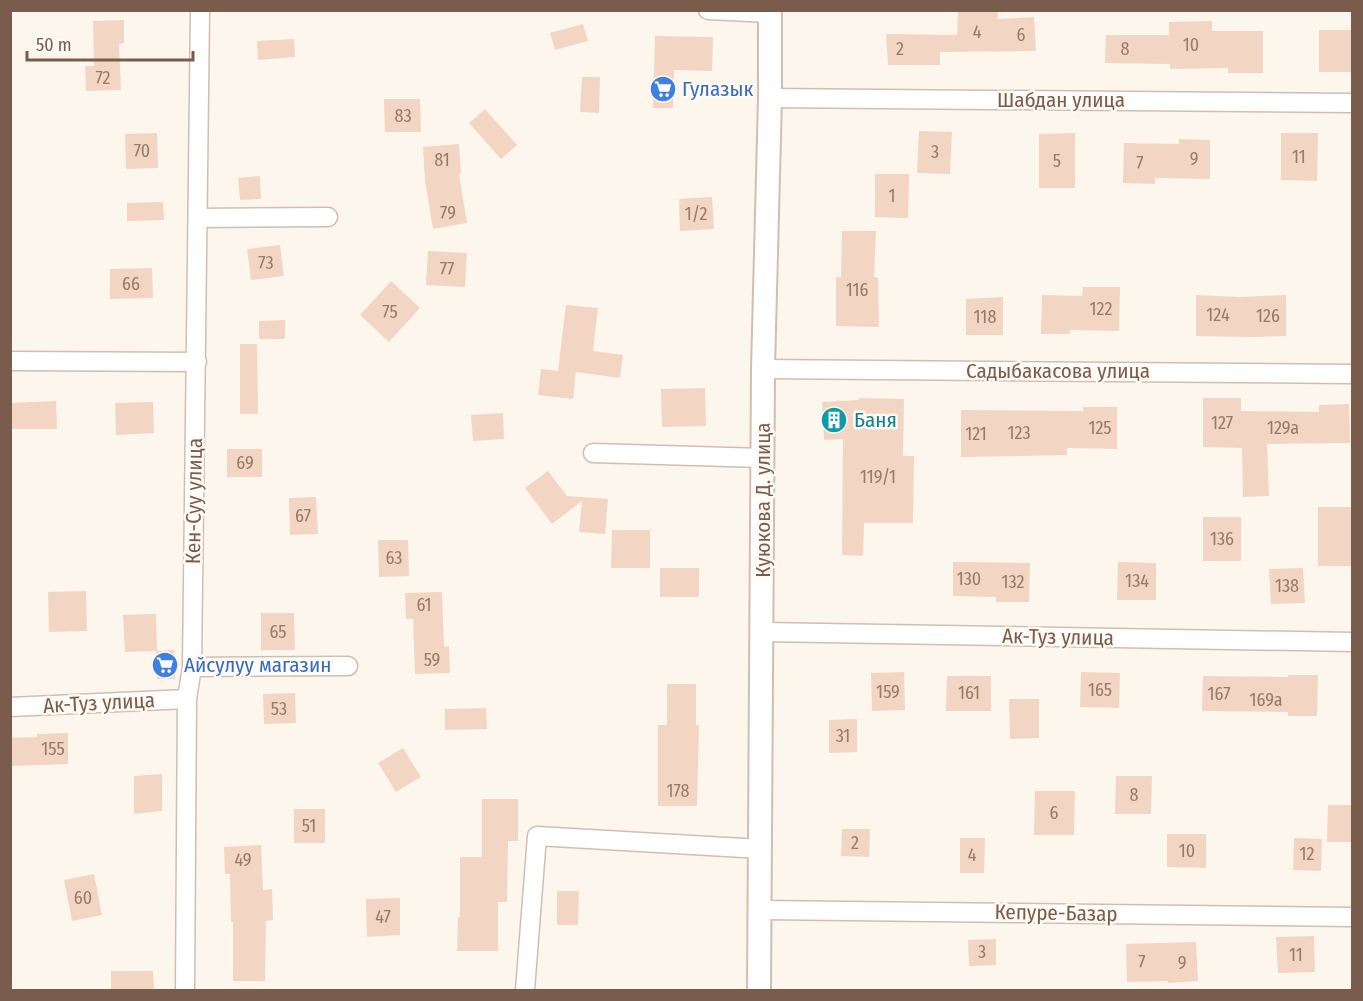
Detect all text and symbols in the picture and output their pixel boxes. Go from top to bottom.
house number: 4 [973,21,982,43]
scale bar [27,24,194,62]
house number: 6 [1017,24,1026,46]
text: 50 m [36,34,72,56]
house number: 10 [1183,34,1199,56]
house number: 2 [896,38,904,60]
house number: 8 [1121,38,1130,60]
house number: 72 [95,67,111,89]
supermarket icon: Гулазык [648,74,678,104]
place label: Гулазык [682,76,753,102]
street label: Шабдан улица [997,87,1125,113]
house number: 83 [394,105,412,127]
house number: 70 [134,140,150,162]
house number: 3 [931,141,939,163]
house number: 11 [1292,146,1306,168]
house number: 9 [1190,148,1198,170]
house number: 81 [434,149,450,171]
house number: 5 [1053,150,1061,172]
house number: 7 [1136,152,1144,174]
house number: 1 [888,185,896,207]
house number: 79 [440,202,456,224]
house number: 1/2 [685,203,707,225]
house number: 73 [258,252,274,274]
house number: 77 [440,258,454,280]
house number: 66 [122,273,140,295]
house number: 116 [846,279,868,301]
house number: 122 [1090,298,1113,320]
house number: 75 [382,301,398,323]
house number: 124 [1206,304,1230,326]
house number: 126 [1256,305,1280,327]
house number: 118 [974,306,996,328]
street label: Садыбакасова улица [966,358,1150,384]
building icon: Баня [819,405,849,435]
place label: Баня [854,407,897,433]
house number: 127 [1211,412,1233,434]
house number: 125 [1088,417,1112,439]
house number: 129а [1267,417,1299,439]
street label: Куюкова Д. улица [750,422,776,578]
house number: 123 [1007,422,1031,444]
house number: 121 [965,423,987,445]
street label: Кен-Суу улица [180,438,208,564]
house number: 69 [236,452,254,474]
house number: 119/1 [860,466,896,488]
house number: 67 [295,505,311,527]
house number: 136 [1210,528,1234,550]
house number: 63 [386,547,402,569]
house number: 130 [957,568,981,590]
house number: 134 [1125,570,1149,592]
house number: 132 [1002,571,1025,593]
house number: 138 [1275,575,1299,597]
house number: 61 [416,594,432,616]
house number: 65 [269,621,287,643]
street label: Ак-Туз улица [1002,623,1114,651]
house number: 59 [424,649,440,671]
supermarket icon: Айсулуу магазин [150,650,180,680]
place label: Айсулуу магазин [184,652,331,678]
house number: 165 [1088,679,1112,701]
house number: 159 [876,681,900,703]
house number: 161 [958,682,980,704]
house number: 167 [1208,683,1230,705]
street label: Ак-Туз улица [42,687,156,719]
house number: 169а [1249,689,1283,711]
house number: 53 [271,698,287,720]
house number: 31 [836,725,850,747]
house number: 155 [41,738,65,760]
house number: 178 [667,780,689,802]
house number: 8 [1130,784,1139,806]
house number: 6 [1050,802,1059,824]
house number: 51 [302,815,316,837]
house number: 2 [851,832,859,854]
house number: 10 [1179,840,1195,862]
house number: 12 [1300,843,1315,865]
house number: 4 [968,844,977,866]
house number: 49 [234,849,252,871]
house number: 60 [74,887,92,909]
street label: Кепуре-Базар [994,899,1118,927]
house number: 47 [375,906,391,928]
house number: 3 [978,941,986,963]
house number: 11 [1289,944,1303,966]
house number: 7 [1138,951,1146,973]
house number: 9 [1178,952,1186,974]

